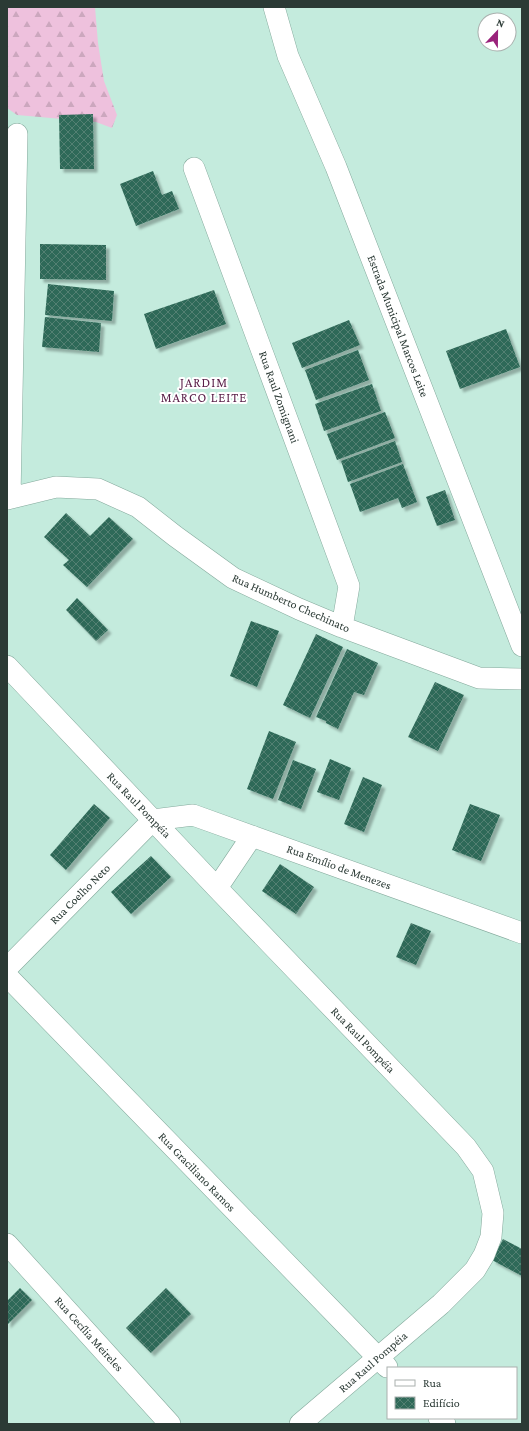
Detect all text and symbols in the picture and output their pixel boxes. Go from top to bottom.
north arrow [477,12,517,52]
text: N [495,16,507,30]
street label: Estrada Municipal Marcos Leite [364,253,432,399]
street label: Rua Raul Zomignani [256,349,302,445]
district label: JARDIM MARCO LEITE [161,375,247,405]
street label: Rua Humberto Chechinato [230,571,352,635]
street label: Rua Raul Pompéia [104,769,174,841]
street label: Rua Emílio de Menezes [285,842,393,893]
street label: Rua Coelho Neto [47,861,113,927]
street label: Rua Raul Pompéia [328,1004,398,1076]
street label: Rua Graciliano Ramos [156,1129,239,1215]
street label: Rua Cecília Meireles [52,1294,127,1375]
street label: Rua Raul Pompéia [336,1328,410,1396]
legend [387,1367,517,1419]
text: Rua [423,1376,442,1390]
text: Edifício [423,1396,460,1410]

